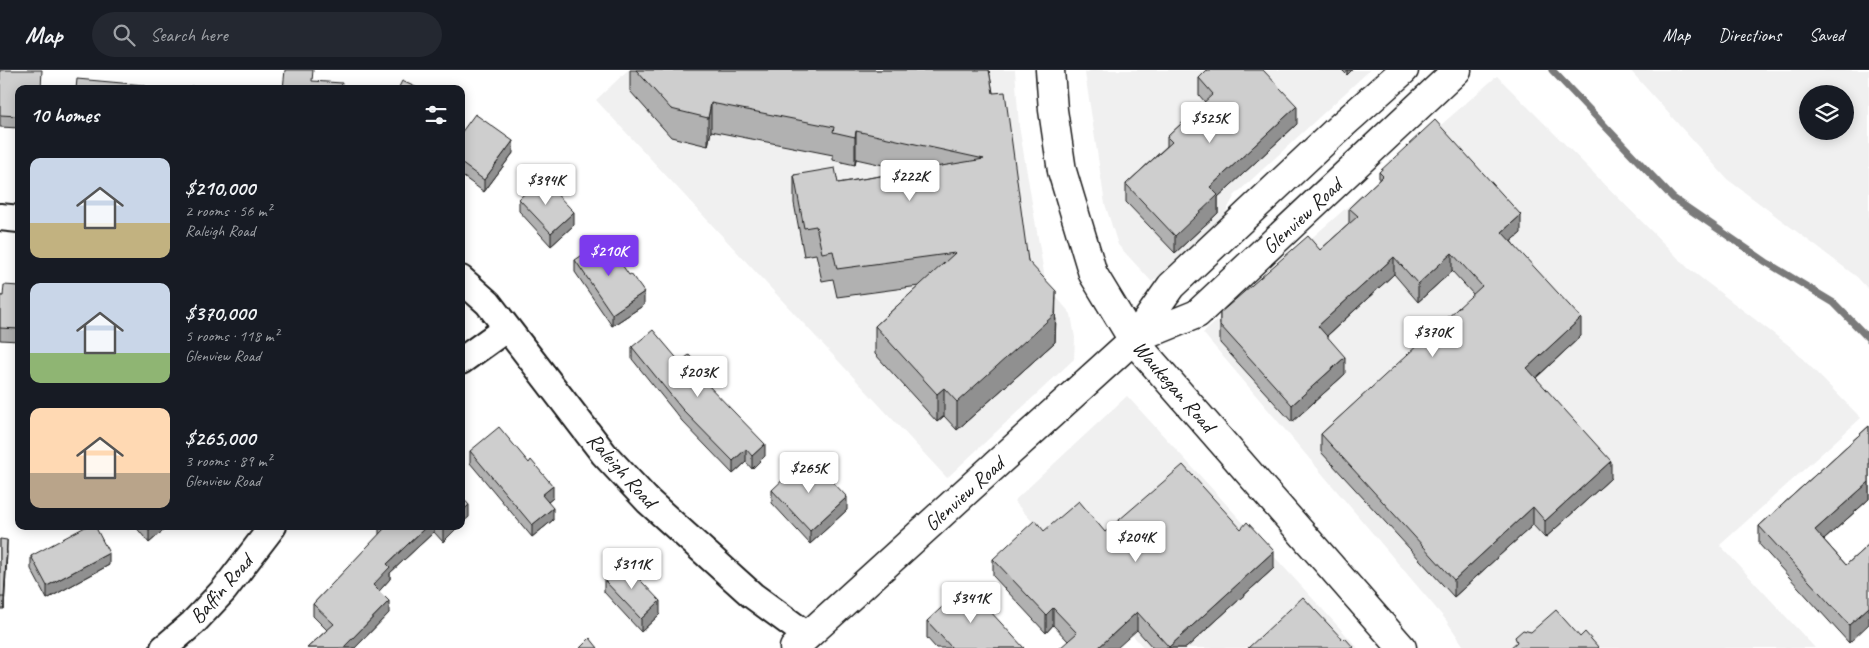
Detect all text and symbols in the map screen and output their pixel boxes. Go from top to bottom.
search box [92,12,442,57]
text: Map [25,20,62,50]
icon: search [110,21,138,49]
text: Search here [150,23,228,47]
text: Map [1663,24,1690,46]
text: Directions [1718,24,1781,46]
text: Saved [1809,24,1844,46]
map controls [1799,85,1854,140]
button: layers [1799,85,1854,140]
icon: filters [422,101,450,129]
text: 10 homes [30,102,99,128]
pin: $525K [1175,102,1245,144]
text: $525K [1192,108,1228,128]
pin: $222K [875,160,945,202]
pin: $394K [511,164,581,206]
text: $222K [892,166,928,186]
text: $394K [528,170,564,190]
street label: Glenview Road [1257,170,1350,259]
text: $210,000 [185,175,255,201]
icon: home [70,178,130,238]
text: 2 rooms · 56 m² [185,201,271,221]
text: Raleigh Road [185,221,255,241]
pin: $210K [574,234,644,277]
text: $210K [591,241,627,261]
text: $370,000 [185,300,255,326]
icon: home [70,303,130,363]
pin: $370K [1398,316,1468,358]
text: $370K [1415,322,1451,342]
text: 5 rooms · 118 m² [185,326,279,346]
street label: Waukegan Road [1127,335,1223,440]
text: Glenview Road [185,346,260,366]
pin: $203K [663,356,733,398]
text: $203K [680,362,716,382]
text: $265,000 [185,425,255,451]
street label: Raleigh Road [582,427,665,516]
icon: home [70,428,130,488]
street label: Glenview Road [918,449,1012,537]
text: 3 rooms · 89 m² [185,451,271,471]
pin: $265K [774,452,844,494]
text: $265K [790,458,828,478]
text: Glenview Road [185,471,260,491]
pin: $204K [1101,520,1171,563]
text: $204K [1118,527,1154,547]
street label: Baffin Road [184,546,261,629]
pin: $311K [597,548,667,590]
text: $311K [614,554,650,574]
pin: $341K [936,582,1006,624]
text: $341K [953,588,989,608]

